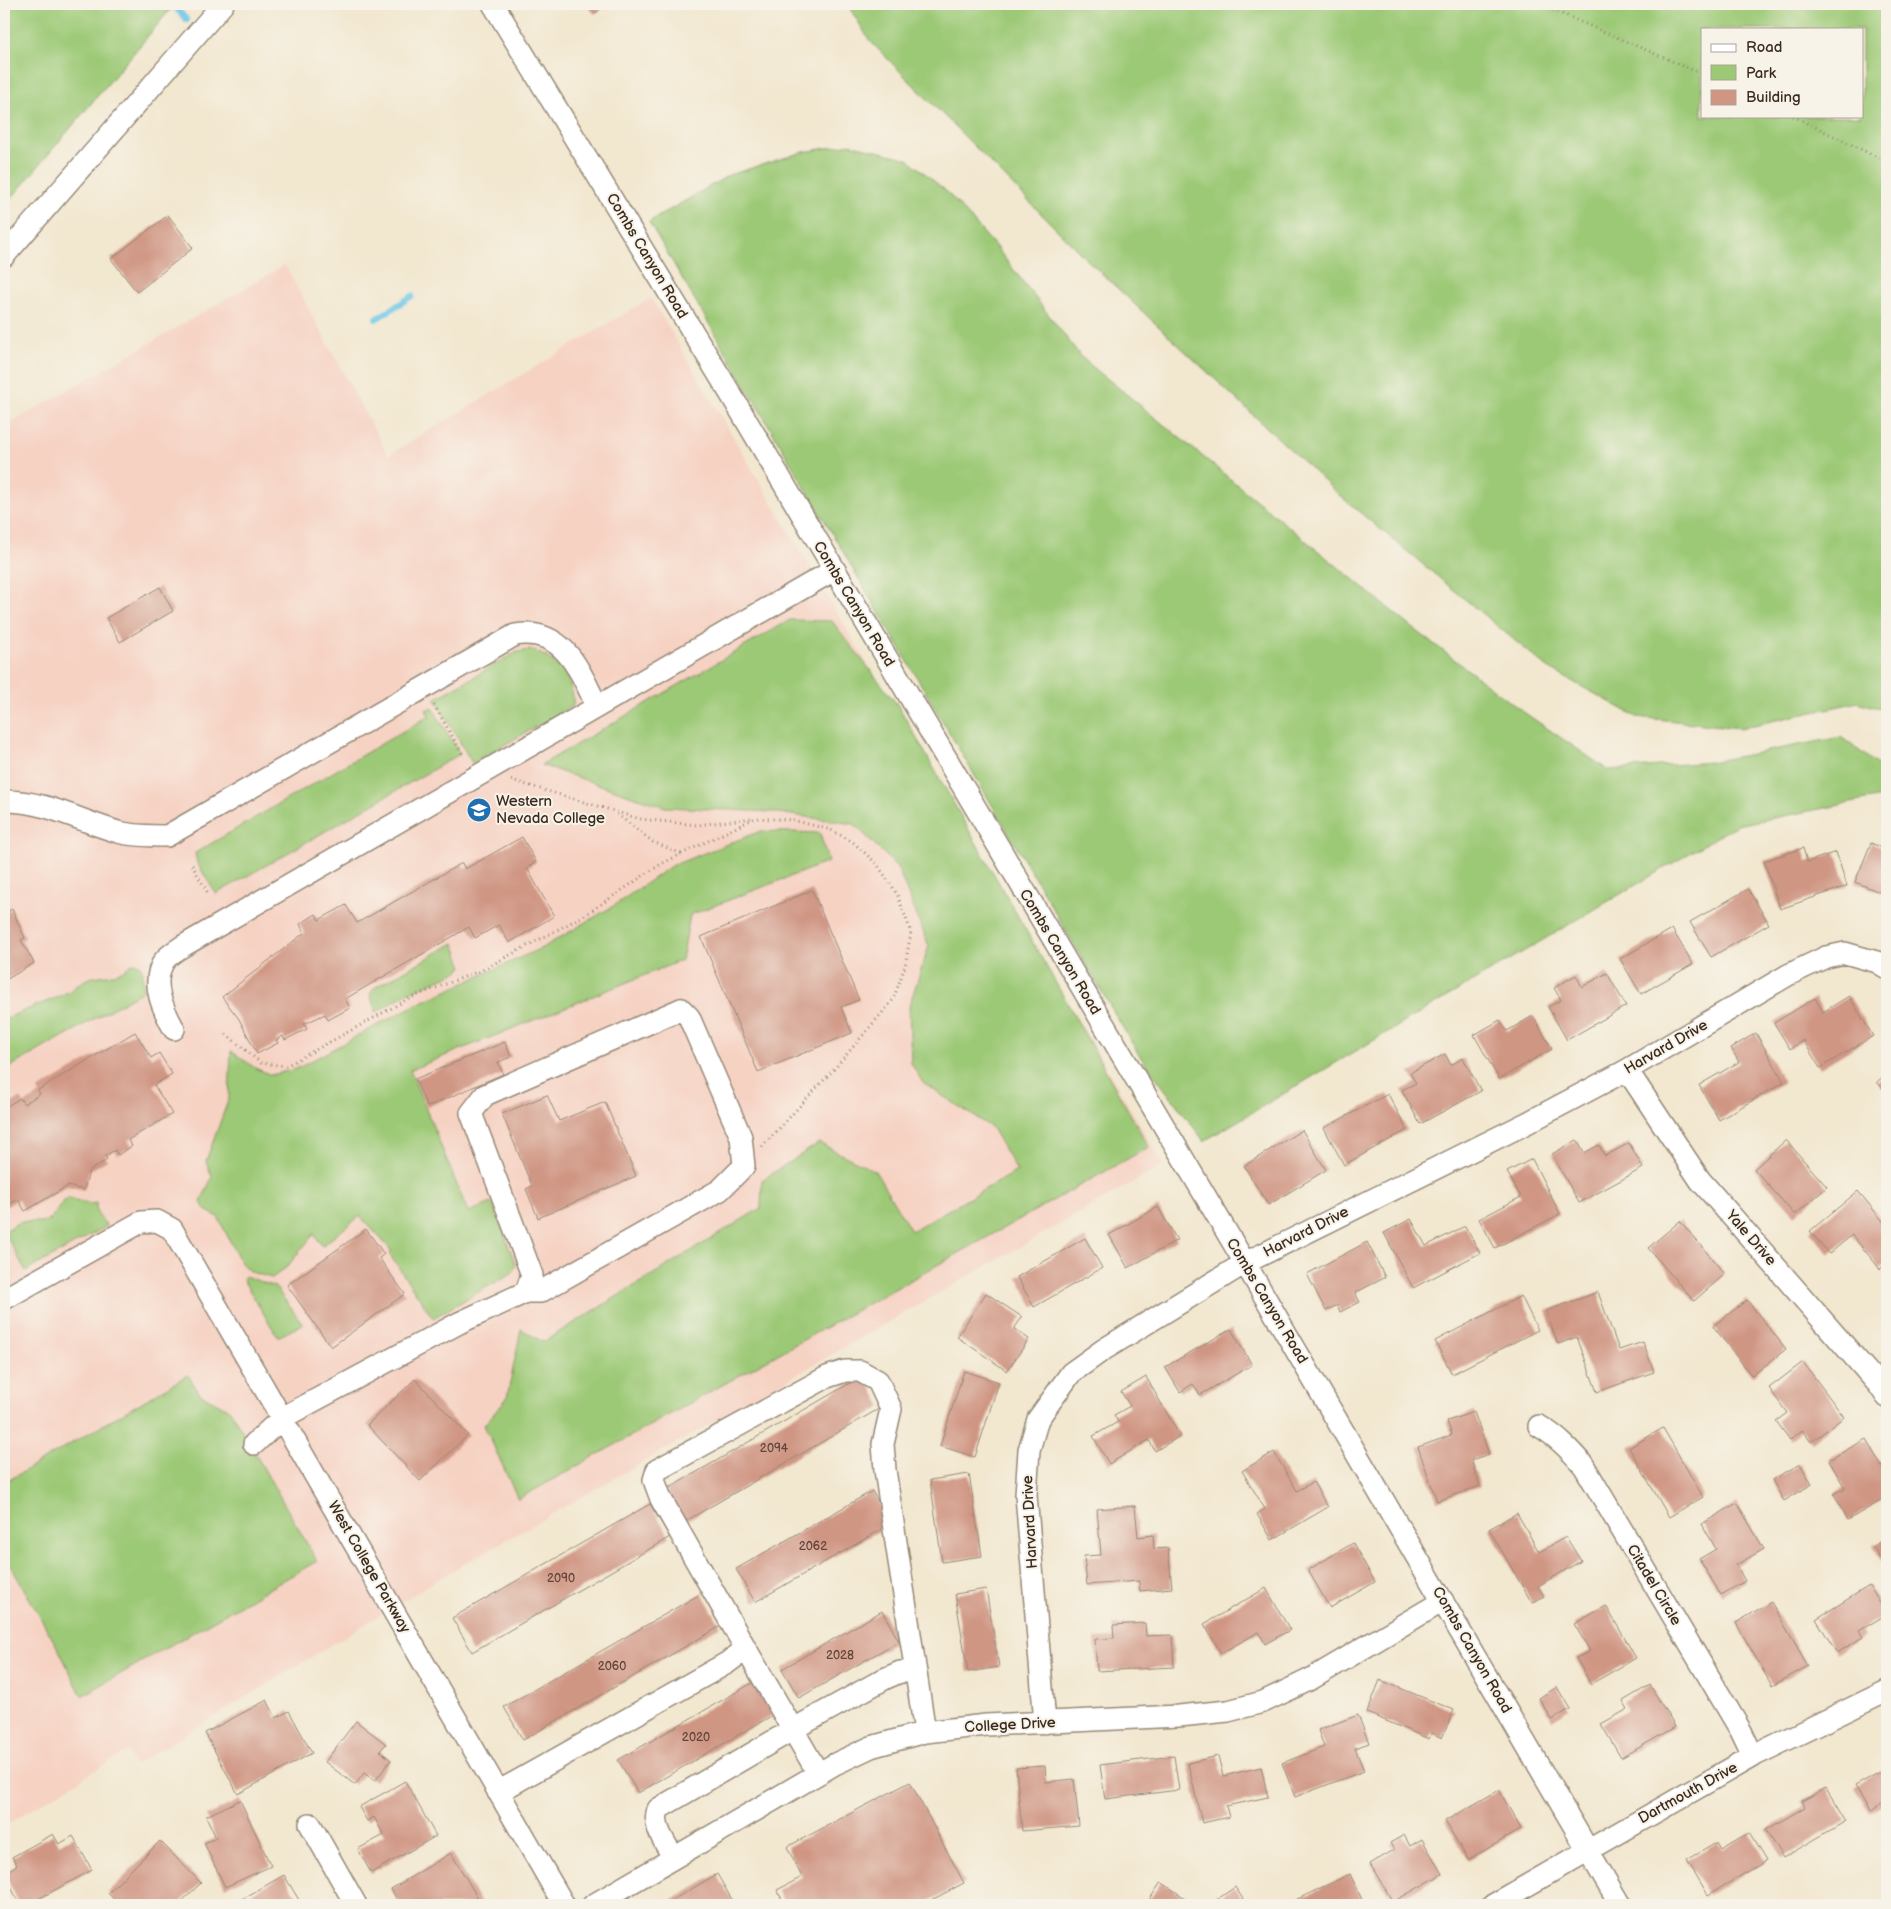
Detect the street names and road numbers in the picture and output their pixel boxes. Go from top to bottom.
street label: Combs Canyon Road [602,190,692,322]
street label: Combs Canyon Road [809,538,899,670]
street label: Combs Canyon Road [1015,886,1105,1018]
street label: Harvard Drive [1621,1015,1711,1079]
street label: Harvard Drive [1260,1202,1352,1262]
street label: Yale Drive [1721,1206,1780,1270]
street label: Combs Canyon Road [1222,1235,1312,1367]
street label: Harvard Drive [1018,1475,1042,1569]
street label: West College Parkway [323,1498,415,1637]
street label: Citadel Circle [1622,1541,1686,1629]
street label: Combs Canyon Road [1428,1583,1516,1717]
street label: College Drive [964,1713,1056,1737]
street label: Dartmouth Drive [1635,1758,1741,1828]

